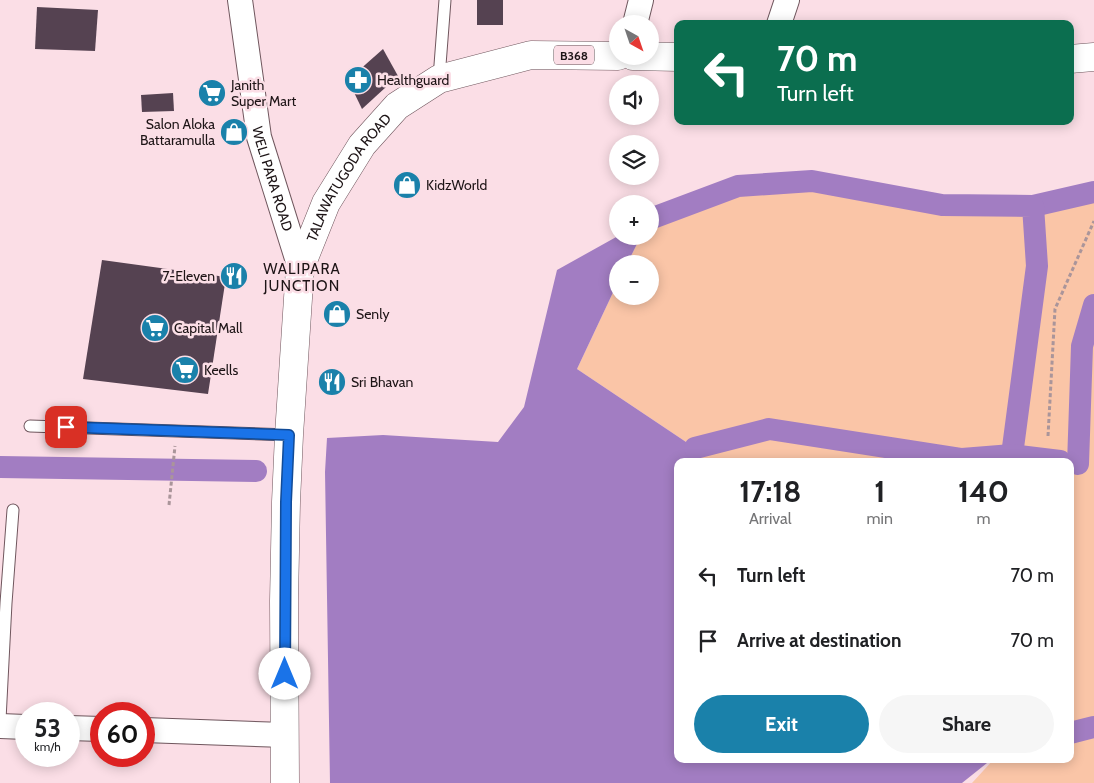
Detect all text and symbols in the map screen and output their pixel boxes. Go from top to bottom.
north arrow [609,15,659,65]
map controls [609,15,659,305]
text: 70 m [777,37,858,80]
icon: left [694,40,759,105]
road number: B368 [554,46,594,64]
pharmacy icon: Healthguard [343,65,373,95]
place label: Healthguard [377,71,449,89]
button: sound [609,75,659,125]
place label: Janith Super Mart [230,76,296,110]
supermarket icon: Janith Super Mart [197,78,227,108]
text: Turn left [777,80,854,107]
street label: TALAWATUGODA ROAD [303,110,395,244]
place label: Salon Aloka Battaramulla [140,115,215,149]
shop icon: Salon Aloka Battaramulla [219,117,249,147]
street label: WELI PARA ROAD [249,125,297,233]
button: layers [609,135,659,185]
shop icon: KidzWorld [392,170,422,200]
place label: KidzWorld [426,176,487,194]
button: + [609,195,659,245]
button: − [609,255,659,305]
district label: WALIPARA JUNCTION [263,260,341,295]
restaurant icon: 7-Eleven [219,261,249,291]
place label: 7-Eleven [162,267,215,285]
shop icon: Senly [322,299,352,329]
place label: Senly [356,305,389,323]
supermarket icon: Capital Mall [140,313,170,343]
place label: Capital Mall [174,319,243,337]
supermarket icon: Keells [170,355,200,385]
place label: Keells [204,361,238,379]
restaurant icon: Sri Bhavan [317,367,347,397]
place label: Sri Bhavan [351,373,413,391]
pin [45,406,87,448]
icon: arrive [52,413,80,441]
text: 17:18 [739,473,801,510]
text: 1 [874,473,885,510]
text: 140 [958,473,1009,510]
text: Arrival [749,509,792,528]
text: min [866,509,893,528]
text: m [976,509,990,528]
icon: left [694,562,722,590]
text: Turn left [737,564,805,587]
text: 70 m [1010,564,1054,587]
icon: arrive [694,627,722,655]
text: Arrive at destination [737,629,901,652]
text: 70 m [1010,629,1054,652]
position arrow [258,647,310,699]
button: Exit [694,695,869,753]
button: Share [879,695,1054,753]
speed limit sign: 60 [90,702,155,767]
text: 53 [34,713,61,743]
text: km/h [34,739,61,754]

